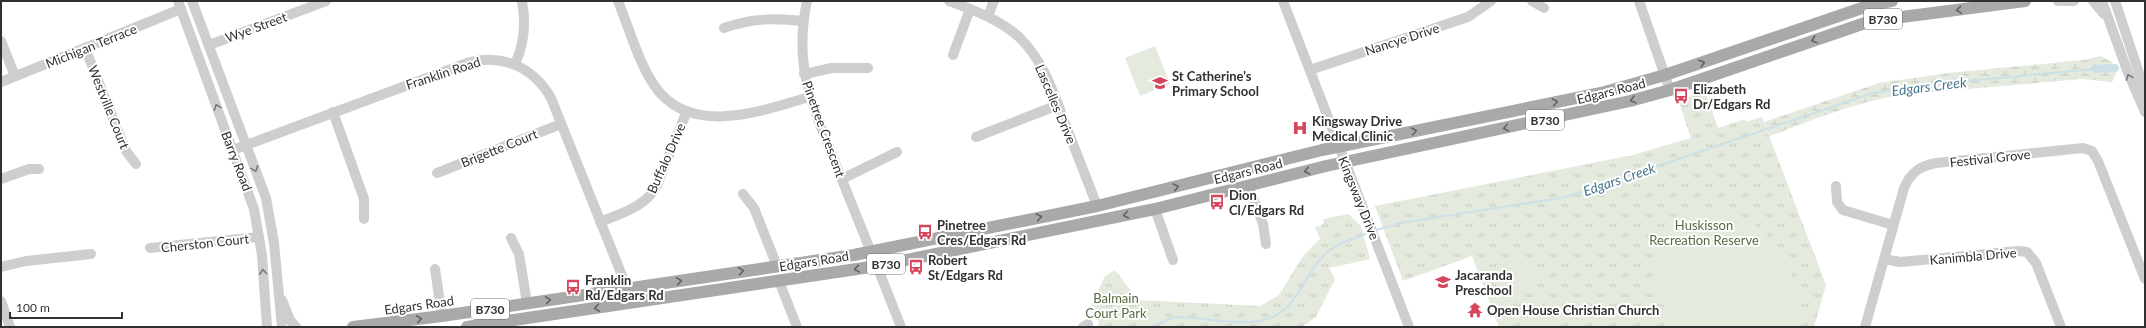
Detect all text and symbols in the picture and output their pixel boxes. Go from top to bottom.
one-way arrow [1956,5,1962,14]
street label: Wye Street [223,8,289,45]
road number: B730 [1864,9,1902,29]
street label: Nancye Drive [1363,19,1441,59]
street label: Michigan Terrace [43,20,139,72]
one-way arrow [1811,35,1818,44]
street label: Franklin Road [404,53,482,93]
one-way arrow [1698,59,1705,67]
street label: Lascelles Drive [1032,62,1080,146]
street label: Westville Court [85,63,133,151]
place label: St Catherine's Primary School [1172,68,1259,99]
water label: Edgars Creek [1891,73,1968,99]
one-way arrow [2126,73,2134,80]
school or university icon: St Catherine's Primary School [1151,74,1169,92]
street label: Edgars Road [1575,75,1647,107]
street label: Pinetree Crescent [799,79,849,180]
place label: Elizabeth Dr/Edgars Rd [1693,81,1770,112]
bus stop icon: Elizabeth Dr/Edgars Rd [1672,87,1690,105]
one-way arrow [1629,96,1636,104]
one-way arrow [1551,99,1558,107]
one-way arrow [214,104,222,111]
road number: B730 [1526,110,1564,130]
place label: Kingsway Drive Medical Clinic [1312,113,1402,144]
hospital icon: Kingsway Drive Medical Clinic [1291,119,1309,137]
street label: Buffalo Drive [643,120,689,196]
one-way arrow [1503,124,1509,132]
street label: Brigette Court [458,125,540,171]
one-way arrow [1410,128,1417,136]
street label: Barry Road [218,129,256,193]
street label: Festival Grove [1949,146,2031,170]
street label: Kingsway Drive [1335,154,1383,242]
street label: Edgars Road [1212,155,1284,187]
water label: Edgars Creek [1581,159,1658,199]
one-way arrow [250,165,258,172]
one-way arrow [1304,166,1310,174]
one-way arrow [1172,183,1179,192]
place label: Dion Cl/Edgars Rd [1229,187,1304,218]
bus stop icon: Dion Cl/Edgars Rd [1208,193,1226,211]
one-way arrow [1123,210,1129,219]
one-way arrow [1036,214,1042,222]
place label: Pinetree Cres/Edgars Rd [937,217,1026,248]
park label: Huskisson Recreation Reserve [1649,217,1759,248]
bus stop icon: Pinetree Cres/Edgars Rd [916,223,934,241]
street label: Cherston Court [160,230,250,256]
street label: Kanimbla Drive [1929,244,2017,268]
street label: Edgars Road [778,248,850,274]
place label: Robert St/Edgars Rd [928,252,1003,283]
road number: B730 [867,254,905,274]
bus stop icon: Robert St/Edgars Rd [907,258,925,276]
one-way arrow [854,264,860,273]
one-way arrow [738,267,745,276]
place label: Jacaranda Preschool [1455,267,1512,298]
one-way arrow [258,269,267,275]
place label: Franklin Rd/Edgars Rd [585,272,664,303]
school or university icon: Jacaranda Preschool [1434,273,1452,291]
one-way arrow [676,277,682,286]
bus stop icon: Franklin Rd/Edgars Rd [564,278,582,296]
park label: Balmain Court Park [1085,290,1147,321]
street label: Edgars Road [383,292,455,318]
scale bar [10,294,122,320]
one-way arrow [545,296,551,305]
road number: B730 [471,299,509,319]
text: 100 m [16,300,50,315]
temple icon: Open House Christian Church [1466,301,1484,319]
place label: Open House Christian Church [1487,302,1659,318]
one-way arrow [594,303,600,312]
one-way arrow [416,315,422,324]

